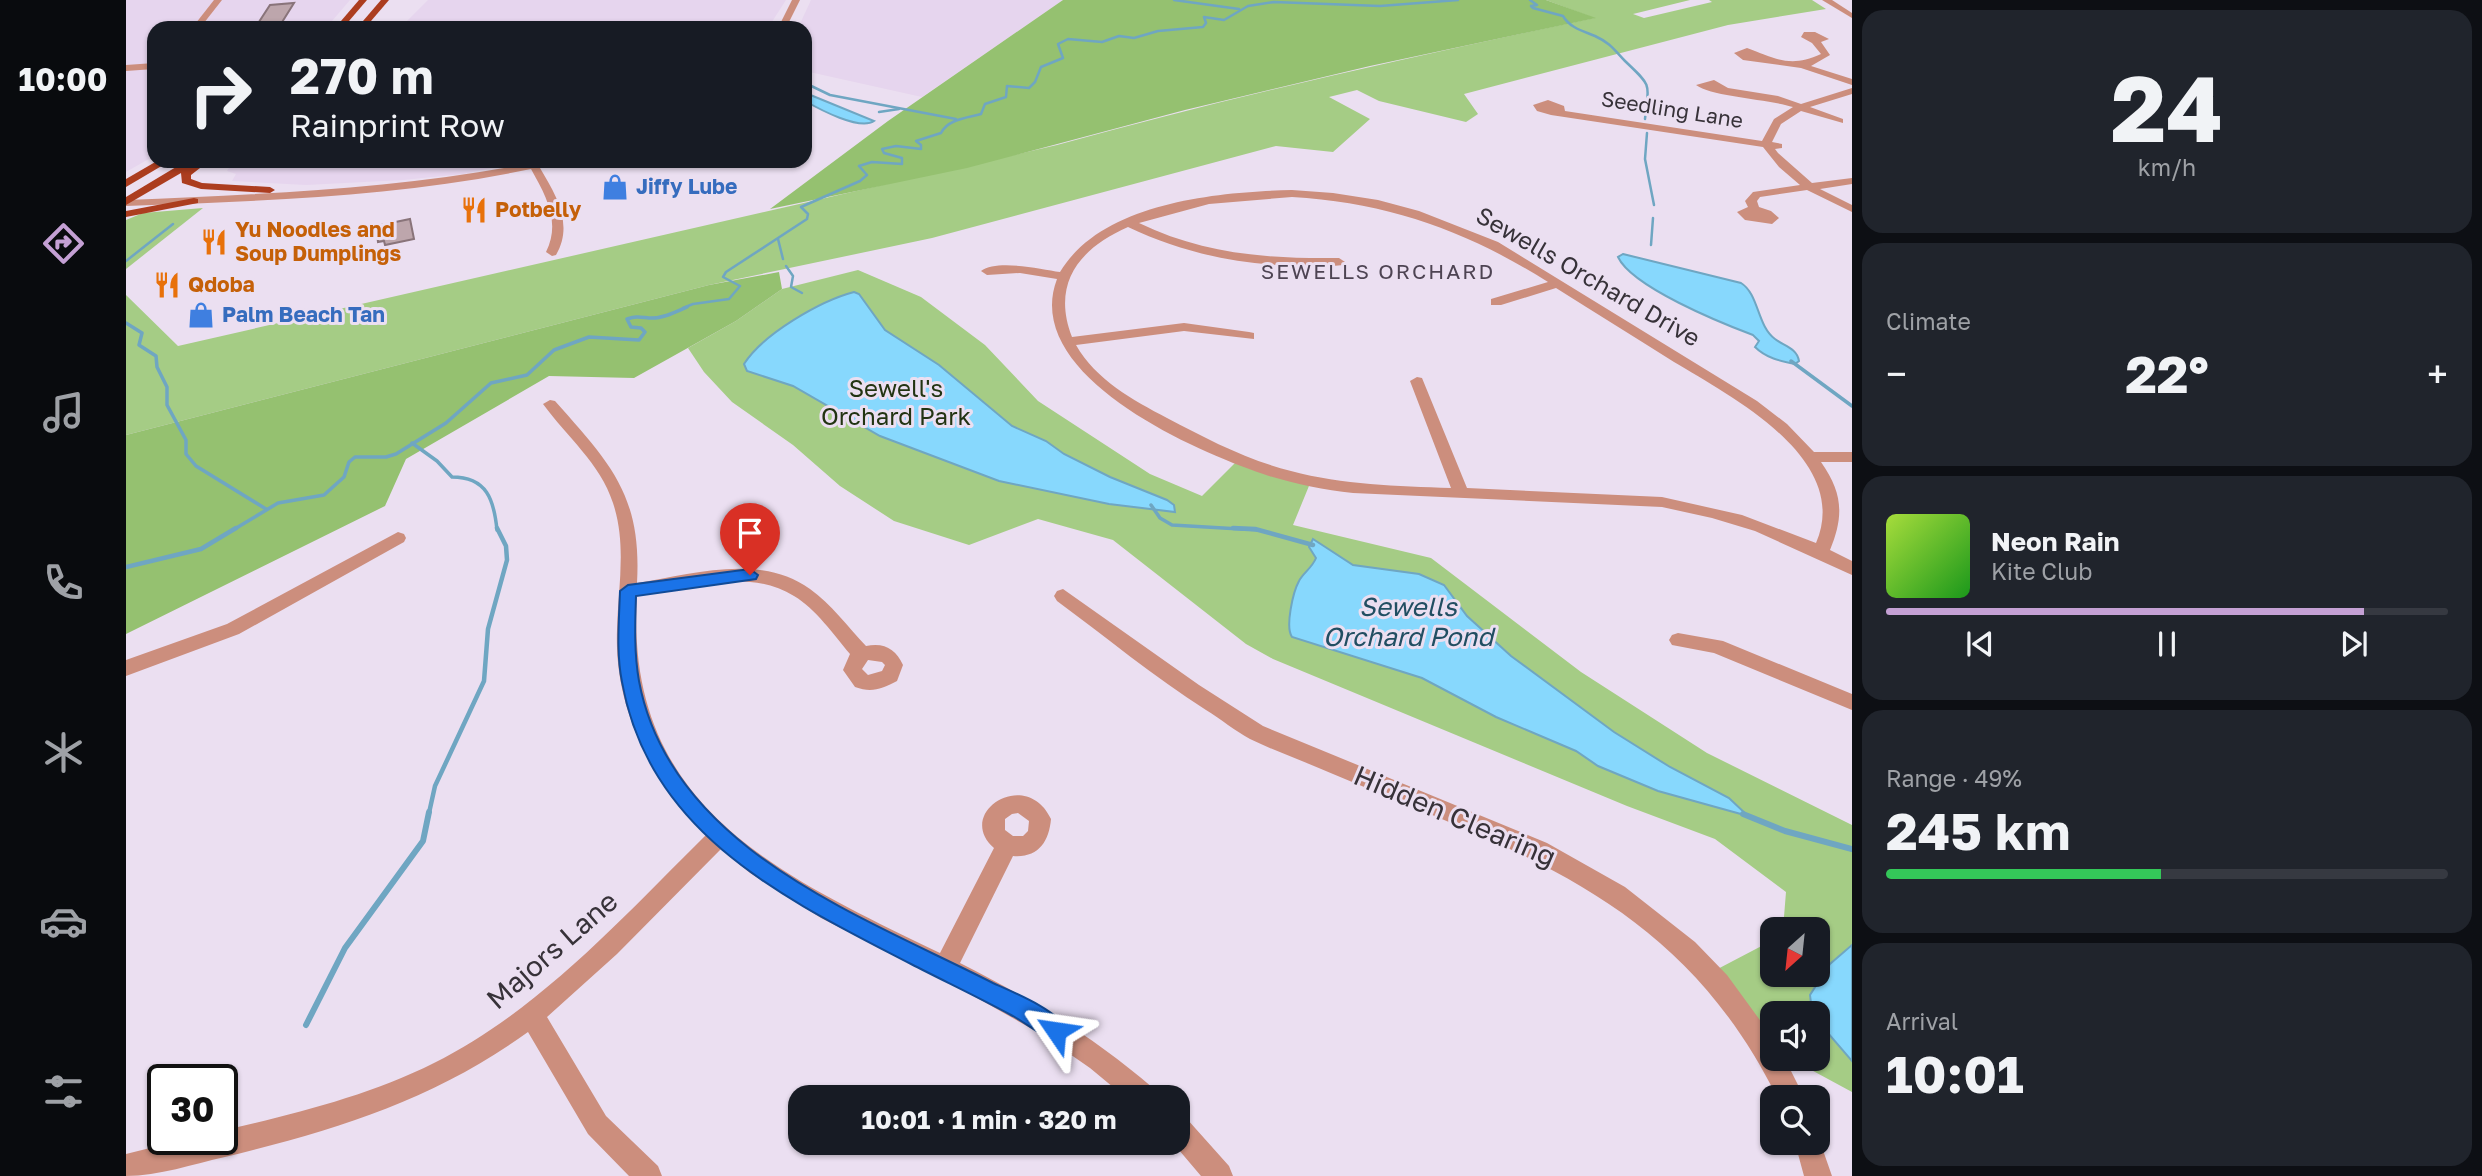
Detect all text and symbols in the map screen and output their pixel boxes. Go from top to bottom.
text: 270 m [290,46,434,105]
icon: right [175,49,266,140]
text: 24 [2111,53,2223,162]
text: 10:00 [18,60,108,98]
street label: Seedling Lane [1599,85,1745,133]
text: Rainprint Row [290,106,505,144]
text: km/h [2138,153,2196,181]
shop icon: Jiffy Lube [600,172,630,202]
place label: Jiffy Lube [636,173,737,199]
restaurant icon: Potbelly [459,195,489,225]
place label: Potbelly [495,196,582,222]
street label: Sewells Orchard Drive [1472,200,1706,352]
place label: Yu Noodles and Soup Dumplings [235,216,402,266]
icon: directions [39,219,88,268]
restaurant icon: Yu Noodles and Soup Dumplings [199,227,229,257]
district label: SEWELLS ORCHARD [1261,258,1495,284]
restaurant icon: Qdoba [152,270,182,300]
place label: Qdoba [188,271,255,297]
shop icon: Palm Beach Tan [186,300,216,330]
place label: Palm Beach Tan [222,301,385,327]
text: Climate [1886,307,1971,335]
text: 22° [2125,342,2209,404]
text: − [1886,351,1907,396]
text: + [2427,351,2448,396]
park label: Sewell's Orchard Park [821,373,971,430]
icon: music [39,388,88,437]
pin [720,503,780,575]
icon: arrive [731,514,769,552]
text: Neon Rain [1991,526,2120,557]
text: Kite Club [1991,557,2092,585]
icon: phone [39,558,88,607]
water label: Sewells Orchard Pond [1323,591,1496,652]
icon: previous [1961,625,1999,663]
icon: pause [2148,625,2186,663]
icon: next [2335,625,2373,663]
icon: climate [39,728,88,777]
street label: Hidden Clearing [1349,758,1561,873]
text: Range · 49% [1886,764,2022,792]
text: 245 km [1886,799,2071,861]
street label: Majors Lane [480,884,624,1015]
icon: car [39,897,88,946]
north arrow [1760,917,1830,987]
map controls [1760,917,1830,1155]
position arrow [1019,994,1093,1068]
button: sound [1760,1001,1830,1071]
text: Arrival [1886,1007,1958,1035]
text: 10:01 [1886,1042,2024,1104]
speed limit sign: 30 [147,1064,238,1155]
icon: filters [39,1067,88,1116]
button: search [1760,1085,1830,1155]
text: 10:01 · 1 min · 320 m [862,1104,1116,1135]

